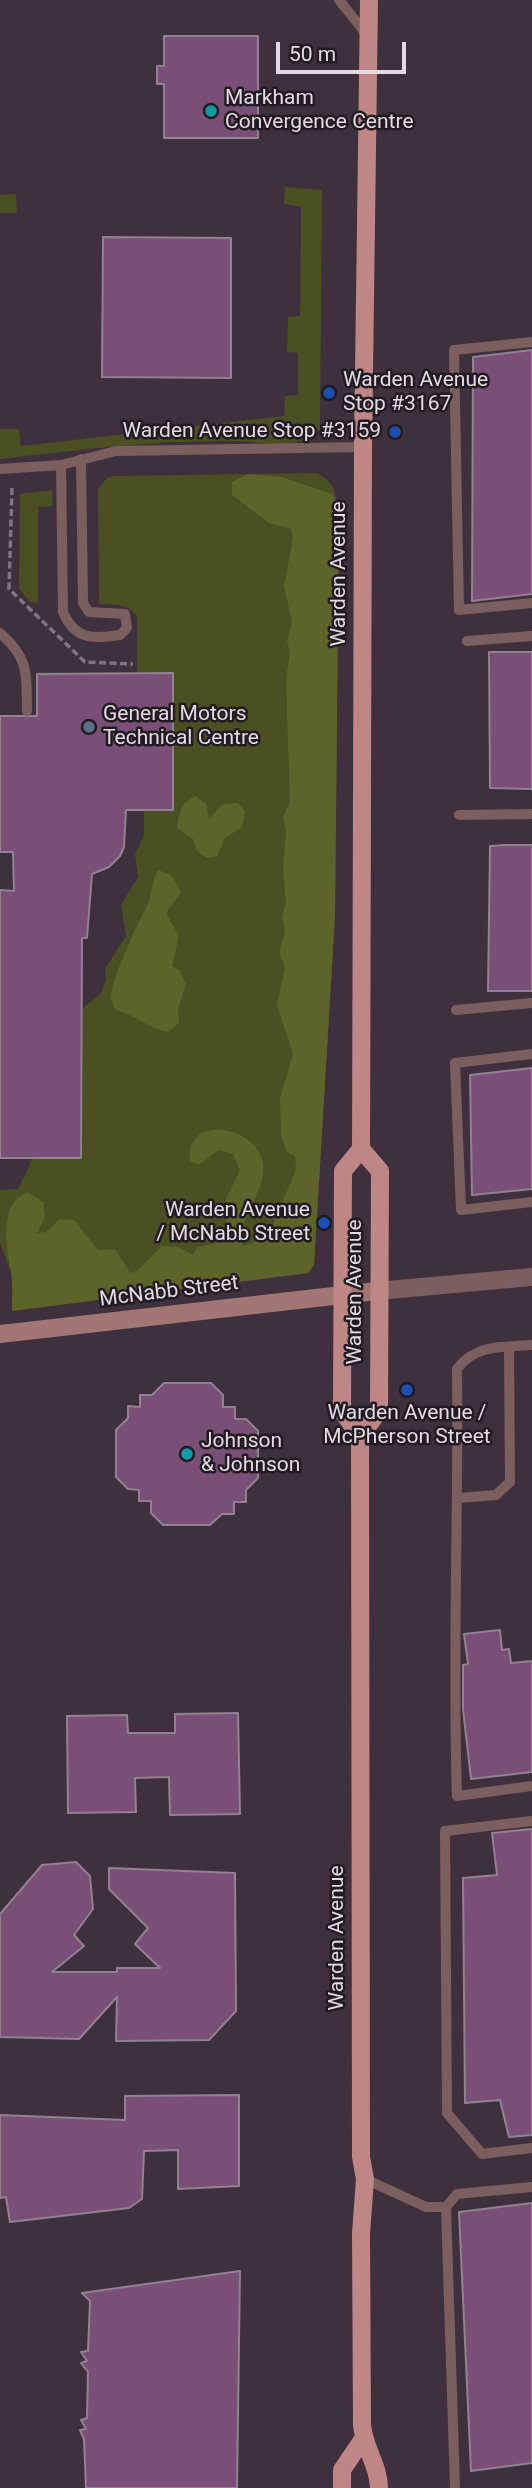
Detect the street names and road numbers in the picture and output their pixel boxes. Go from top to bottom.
street label: Warden Avenue [327,501,353,647]
street label: Warden Avenue [343,1219,369,1365]
street label: McNabb Street [98,1271,240,1313]
street label: Warden Avenue [325,1865,351,2011]

